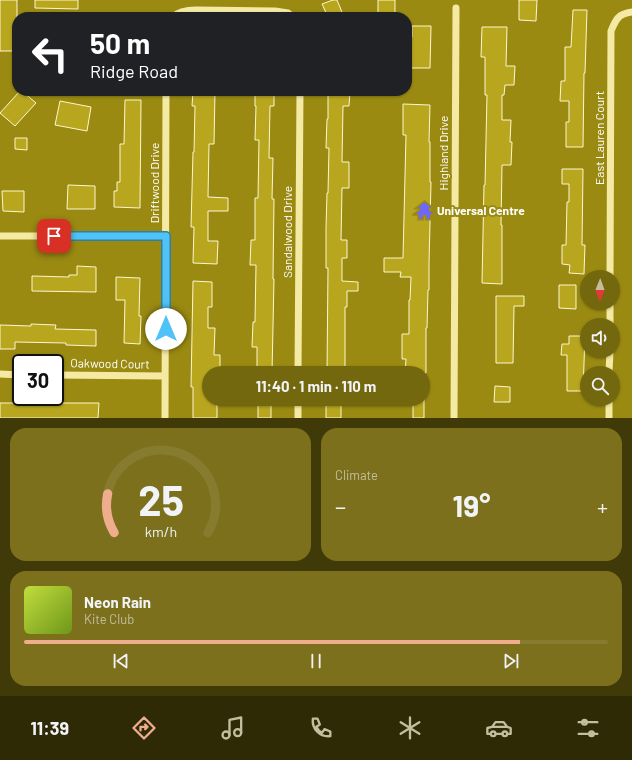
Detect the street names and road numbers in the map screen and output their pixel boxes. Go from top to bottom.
street label: East Lauren Court [592,91,606,185]
street label: Highland Drive [436,116,450,190]
street label: Driftwood Drive [147,143,161,223]
street label: Sandalwood Drive [280,186,294,278]
street label: Oakwood Court [70,355,150,371]

